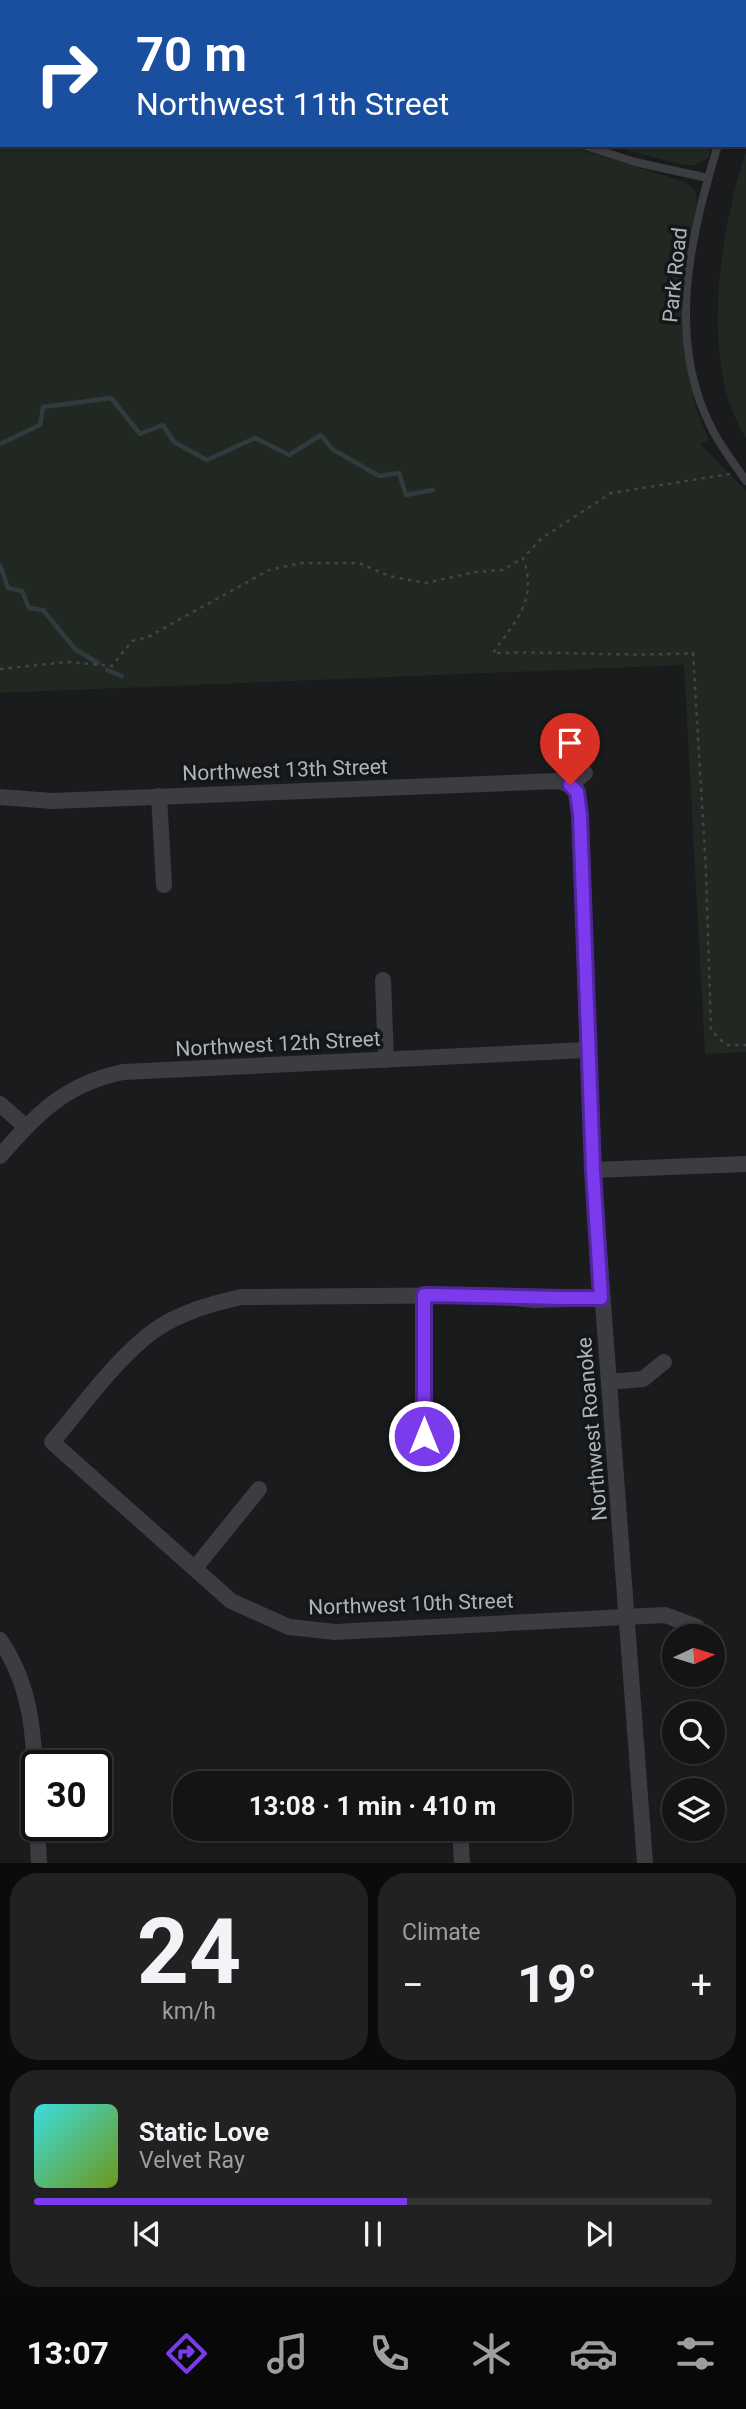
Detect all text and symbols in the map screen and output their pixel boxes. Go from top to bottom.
text: 70 m [136,26,247,83]
icon: right [21,28,112,119]
text: Northwest 11th Street [136,85,449,123]
street label: Park Road [658,226,692,324]
pin [540,713,600,785]
icon: arrive [551,724,589,762]
street label: Northwest 13th Street [182,754,388,786]
street label: Northwest 12th Street [175,1027,381,1061]
street label: Northwest Roanoke [572,1336,612,1522]
position arrow [387,1399,461,1473]
street label: Northwest 10th Street [308,1588,514,1620]
north arrow [662,1624,724,1687]
map controls [662,1624,725,1841]
button: search [662,1701,725,1764]
speed limit sign: 30 [21,1750,112,1841]
button: layers [662,1778,725,1841]
text: 13:08 · 1 min · 410 m [249,1791,496,1821]
text: 24 [137,1899,241,2005]
text: Climate [402,1919,481,1946]
text: 19° [517,1954,597,2015]
text: − [402,1963,424,2007]
text: + [690,1963,712,2007]
text: km/h [162,1998,216,2025]
text: Static Love [139,2117,269,2147]
text: Velvet Ray [139,2147,245,2174]
icon: previous [128,2215,166,2253]
icon: pause [354,2215,392,2253]
icon: next [580,2215,618,2253]
icon: directions [162,2329,211,2378]
icon: music [263,2329,312,2378]
icon: phone [365,2329,414,2378]
icon: climate [467,2329,516,2378]
icon: car [569,2329,618,2378]
icon: filters [671,2329,720,2378]
text: 13:07 [26,2334,109,2372]

